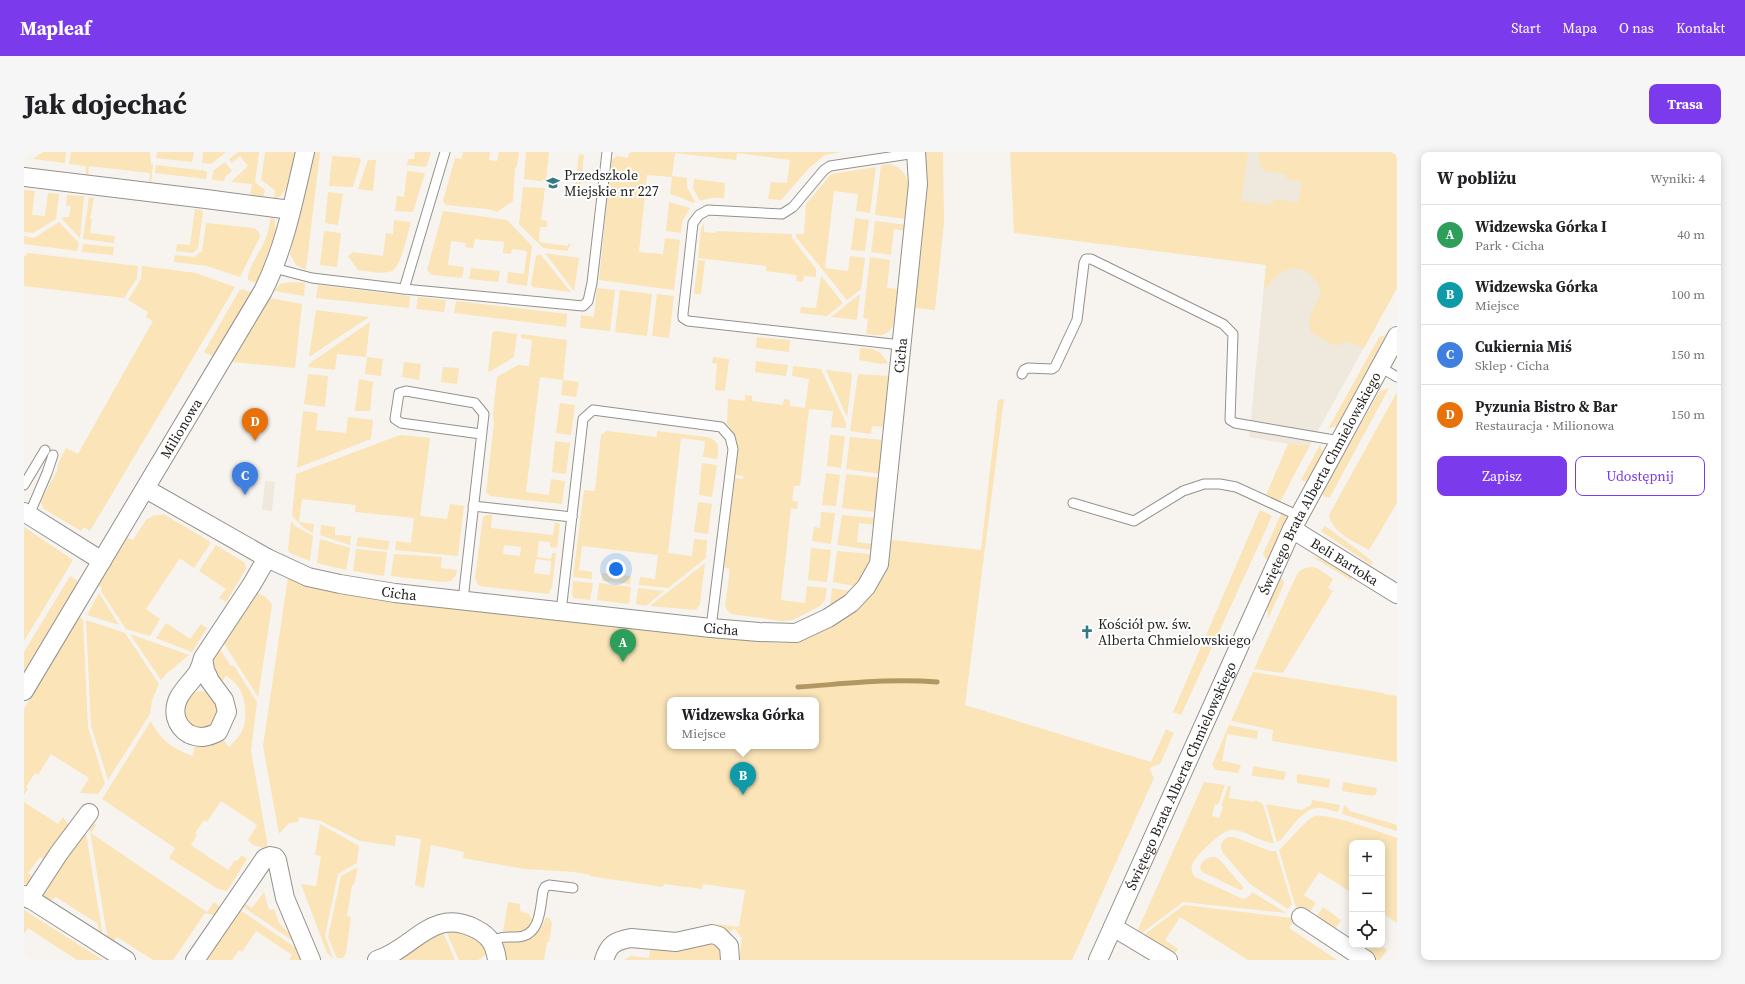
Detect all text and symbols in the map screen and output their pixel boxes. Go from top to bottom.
text: Mapleaf [20,15,91,41]
text: Start [1511,18,1541,38]
text: Mapa [1563,18,1597,38]
text: O nas [1619,18,1654,38]
text: Kontakt [1676,18,1725,38]
button: Trasa [1649,84,1721,124]
text: Jak dojechać [24,85,187,123]
place label: Przedszkole Miejskie nr 227 [564,165,659,201]
text: W pobliżu [1437,166,1516,190]
text: Wyniki: 4 [1650,170,1705,187]
school or university icon: Przedszkole Miejskie nr 227 [545,175,561,191]
text: Widzewska Górka I [1475,216,1607,237]
text: A [1446,226,1454,243]
text: 40 m [1677,226,1705,243]
text: Park · Cicha [1475,237,1544,254]
text: Widzewska Górka [1475,276,1598,297]
text: B [1446,286,1454,303]
text: 100 m [1671,286,1705,303]
text: Miejsce [1475,297,1519,314]
street label: Cicha [889,336,912,374]
text: Cukiernia Miś [1475,336,1572,357]
text: C [1446,346,1454,363]
text: 150 m [1671,346,1705,363]
text: Sklep · Cicha [1475,357,1549,374]
street label: Świętego Brata Alberta Chmielowskiego [1254,368,1386,598]
street label: Milionowa [155,394,207,462]
text: Pyzunia Bistro & Bar [1475,396,1617,417]
text: D [1445,406,1455,423]
text: 150 m [1671,406,1705,423]
pin: D [242,408,268,441]
text: Restauracja · Milionowa [1475,417,1614,434]
button: Zapisz [1437,456,1567,496]
button: Udostępnij [1575,456,1705,496]
pin: C [232,462,258,495]
street label: Beli Bartoka [1307,533,1383,591]
your location [606,559,626,579]
street label: Cicha [380,581,418,605]
place label: Kościół pw. św. Alberta Chmielowskiego [1098,614,1251,650]
street label: Cicha [702,617,740,640]
church icon: Kościół pw. św. Alberta Chmielowskiego [1079,624,1095,640]
pin: A [610,629,636,662]
street label: Świętego Brata Alberta Chmielowskiego [1121,658,1241,893]
popup [667,697,819,749]
text: Widzewska Górka [682,704,804,725]
text: Miejsce [682,725,726,742]
pin: B [730,762,756,795]
map controls [1349,840,1385,948]
button: + [1349,840,1385,876]
button: − [1349,876,1385,912]
button: locate [1349,912,1385,948]

